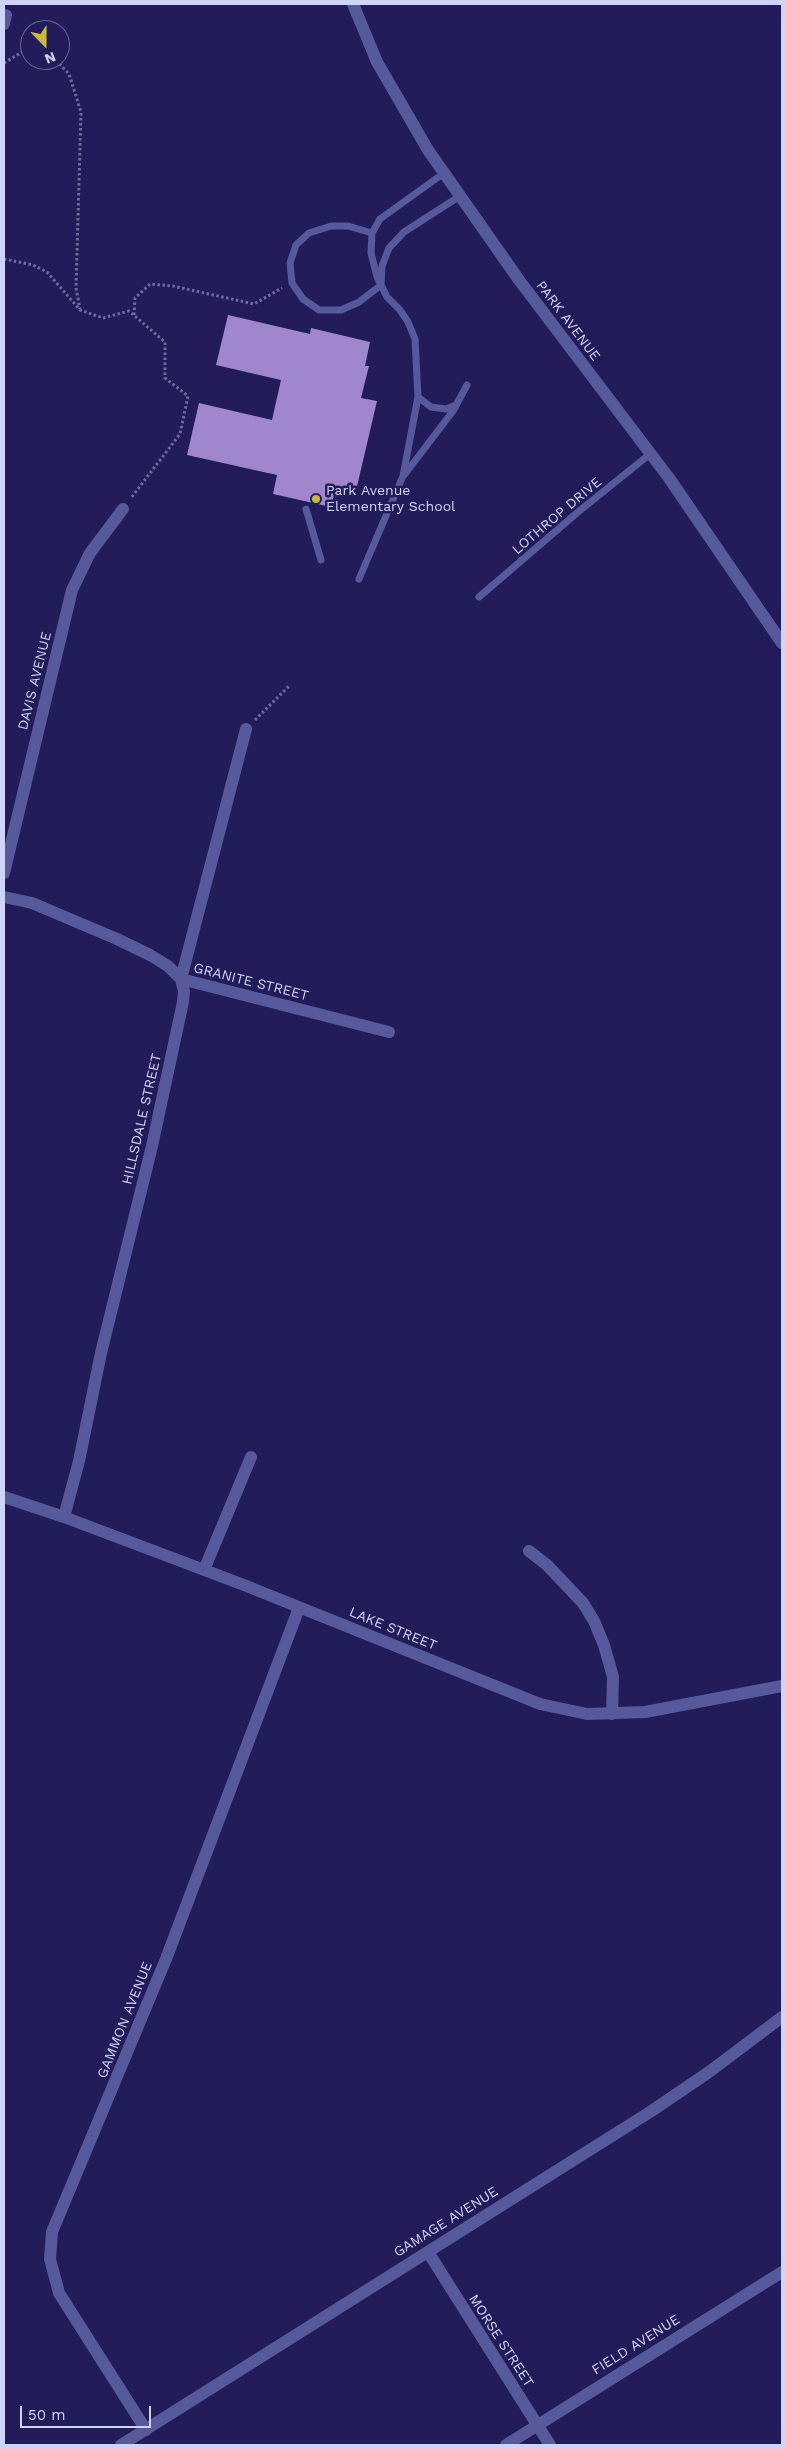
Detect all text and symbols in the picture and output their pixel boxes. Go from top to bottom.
north arrow [20,20,70,70]
text: N [42,49,58,67]
street label: PARK AVENUE [532,278,604,364]
street label: LOTHROP DRIVE [509,474,605,558]
place label: Park Avenue Elementary School [326,483,455,516]
marker: Park Avenue Elementary School [310,493,322,505]
street label: DAVIS AVENUE [15,630,55,732]
street label: GRANITE STREET [192,960,310,1004]
street label: HILLSDALE STREET [119,1052,165,1186]
street label: LAKE STREET [347,1604,439,1654]
street label: GAMMON AVENUE [94,1959,156,2081]
street label: GAMAGE AVENUE [391,2183,501,2261]
street label: MORSE STREET [465,2292,537,2390]
street label: FIELD AVENUE [589,2311,683,2379]
scale bar [22,2396,154,2428]
text: 50 m [28,2406,65,2424]

